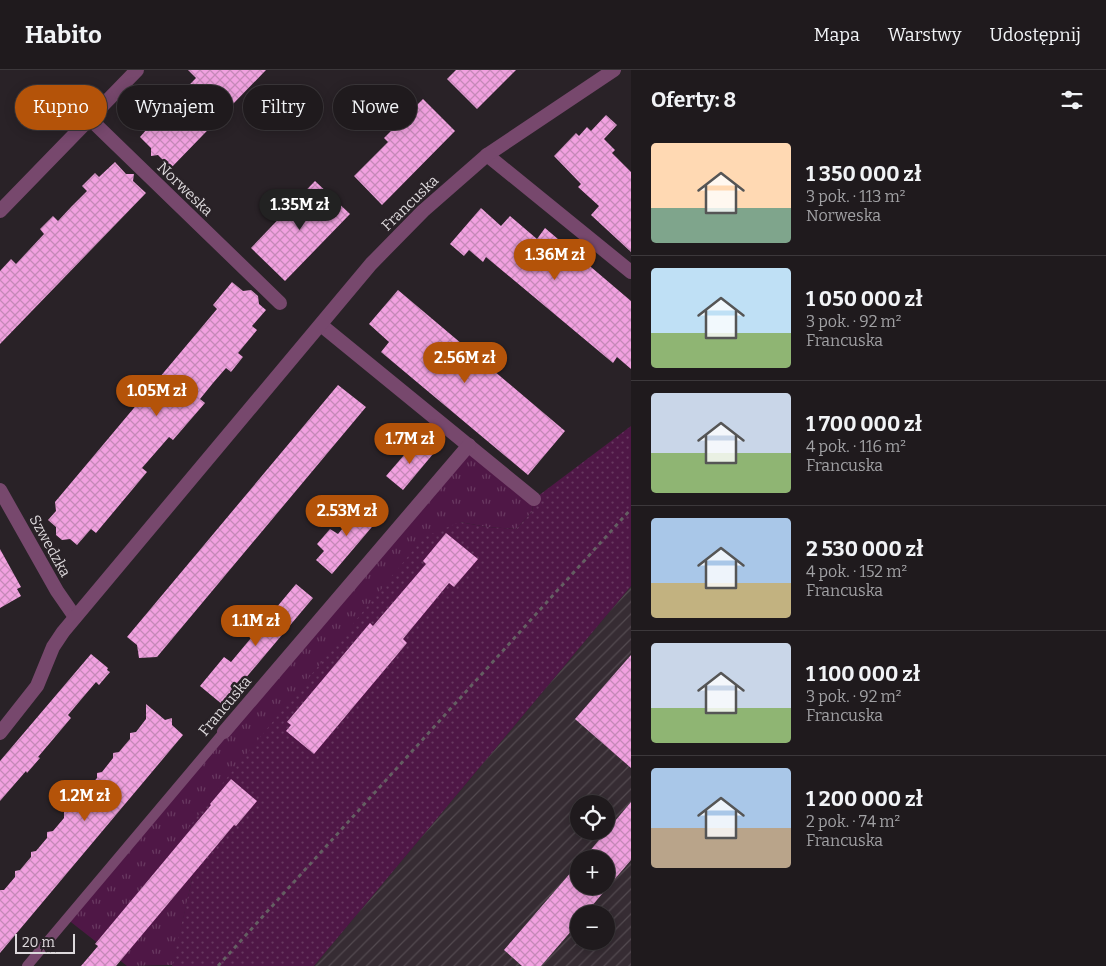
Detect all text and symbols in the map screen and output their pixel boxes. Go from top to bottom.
text: Habito [25,21,102,49]
text: Mapa [814,24,860,46]
text: Warstwy [888,24,962,46]
text: Udostępnij [990,24,1081,46]
chip: Kupno [15,85,107,130]
chip: Wynajem [117,85,233,130]
chip: Filtry [243,85,323,130]
chip: Nowe [333,85,417,130]
icon: filters [1058,86,1086,114]
text: Oferty: 8 [651,87,736,113]
street label: Norweska [153,158,217,220]
text: 1 350 000 zł [806,161,922,187]
icon: home [691,163,751,223]
street label: Francuska [378,171,442,235]
text: 3 pok. · 113 m² [806,187,906,206]
pin: 1.35M zł [248,189,352,231]
text: 1.35M zł [270,195,330,214]
text: Norweska [806,206,881,225]
pin: 1.36M zł [503,238,607,281]
text: 1.36M zł [525,245,585,264]
text: 1 050 000 zł [806,286,923,312]
icon: home [691,288,751,348]
text: 3 pok. · 92 m² [806,312,902,331]
text: Francuska [806,331,883,350]
pin: 2.56M zł [413,342,517,384]
text: 2.56M zł [434,348,496,367]
pin: 1.05M zł [105,374,209,417]
text: 1.05M zł [127,381,187,400]
text: 1 700 000 zł [806,411,922,437]
icon: home [691,413,751,473]
pin: 1.7M zł [364,422,456,465]
text: 1.7M zł [385,429,435,448]
text: 4 pok. · 116 m² [806,437,906,456]
text: Francuska [806,456,883,475]
pin: 2.53M zł [295,494,399,537]
text: 2.53M zł [317,501,377,520]
street label: Szwedzka [26,512,74,580]
text: 2 530 000 zł [806,536,924,562]
icon: home [691,538,751,598]
text: 4 pok. · 152 m² [806,562,907,581]
text: Francuska [806,581,883,600]
pin: 1.1M zł [210,604,302,647]
text: 1.1M zł [232,611,280,630]
text: 1 100 000 zł [806,661,921,687]
icon: home [691,663,751,723]
street label: Francuska [195,673,255,739]
text: 3 pok. · 92 m² [806,687,902,706]
text: Francuska [806,706,883,725]
pin: 1.2M zł [39,780,131,822]
text: 1.2M zł [60,786,110,805]
text: 1 200 000 zł [806,786,923,812]
icon: home [691,788,751,848]
map controls [570,795,615,950]
button: locate [570,795,615,840]
text: 2 pok. · 74 m² [806,812,900,831]
text: Francuska [806,831,883,850]
button: + [570,850,615,895]
button: − [570,905,615,950]
scale bar [15,931,75,954]
text: 20 m [22,934,55,951]

